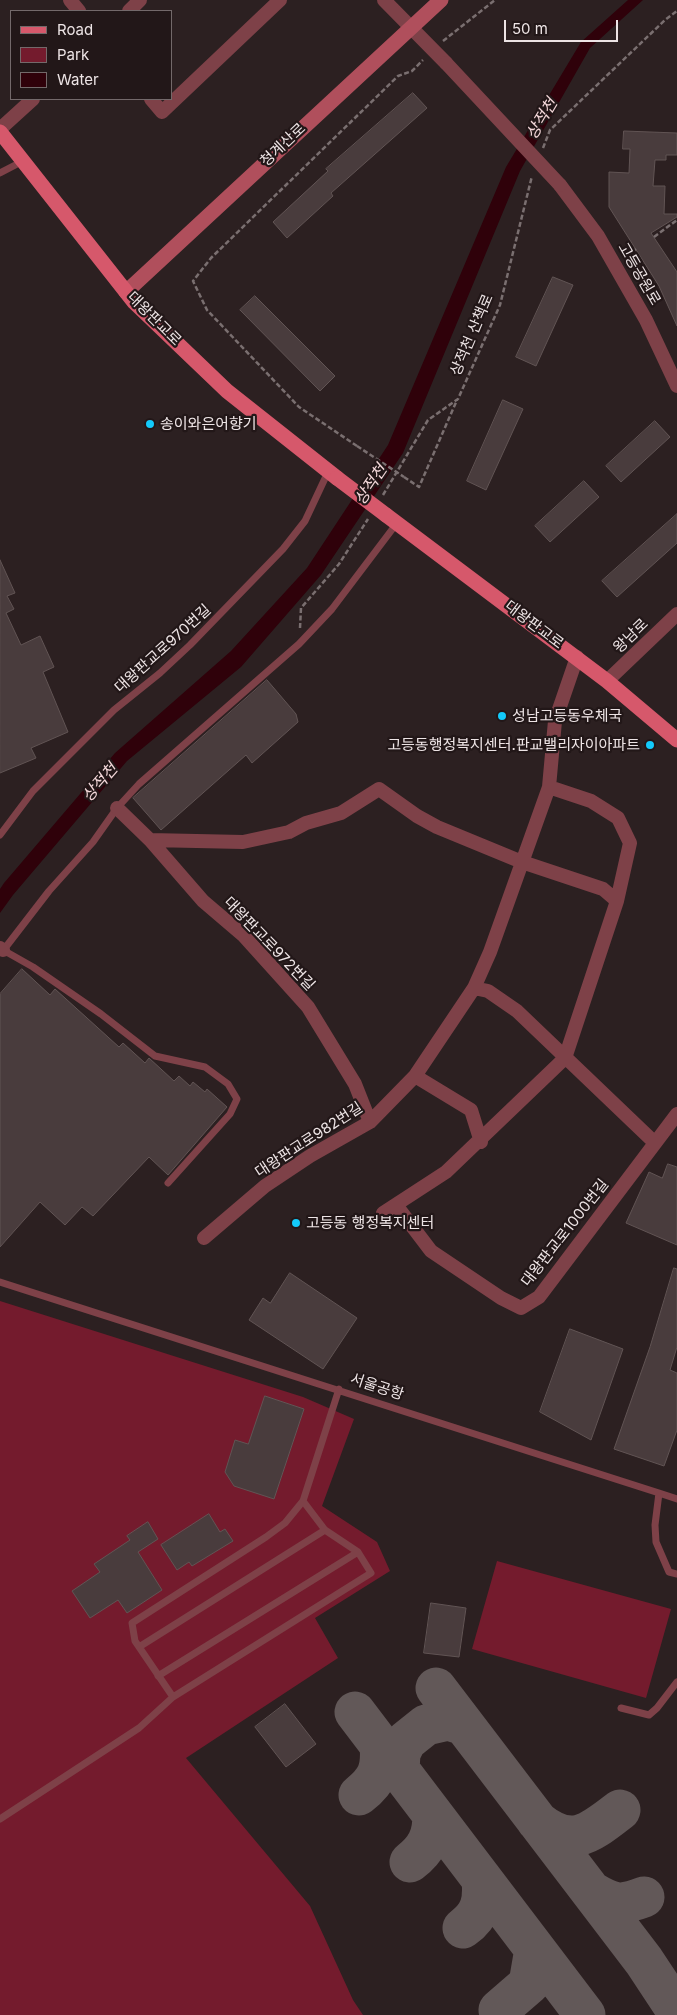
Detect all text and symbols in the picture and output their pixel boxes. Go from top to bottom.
legend [10,10,172,100]
scale bar [507,10,621,42]
text: 50 m [512,19,548,38]
text: Road [57,20,93,39]
text: Park [57,45,89,64]
text: Water [57,70,99,89]
water label: 상적천 [522,95,562,143]
street label: 청계산로 [257,120,309,170]
street label: 고등공원로 [614,240,664,308]
street label: 대왕판교로 [123,288,185,350]
street label: 상적천 산책로 [447,291,497,379]
place label: 송이와은어향기 [160,415,257,433]
marker: 송이와은어향기 [144,418,156,430]
water label: 상적천 [351,461,391,509]
street label: 대왕판교로 [501,597,567,653]
street label: 대왕판교로970번길 [111,601,215,697]
street label: 왕남로 [610,615,652,657]
place label: 성남고등동우체국 [512,707,622,725]
marker: 성남고등동우체국 [496,710,508,722]
place label: 고등동행정복지센터.판교밸리자이아파트 [387,736,640,754]
marker: 고등동행정복지센터.판교밸리자이아파트 [644,739,656,751]
water label: 상적천 [78,760,122,806]
street label: 대왕판교로972번길 [220,893,318,995]
street label: 대왕판교로982번길 [252,1099,366,1181]
street label: 대왕판교로1000번길 [518,1176,612,1290]
place label: 고등동 행정복지센터 [306,1214,434,1232]
marker: 고등동 행정복지센터 [290,1217,302,1229]
street label: 서울공항 [348,1370,406,1404]

